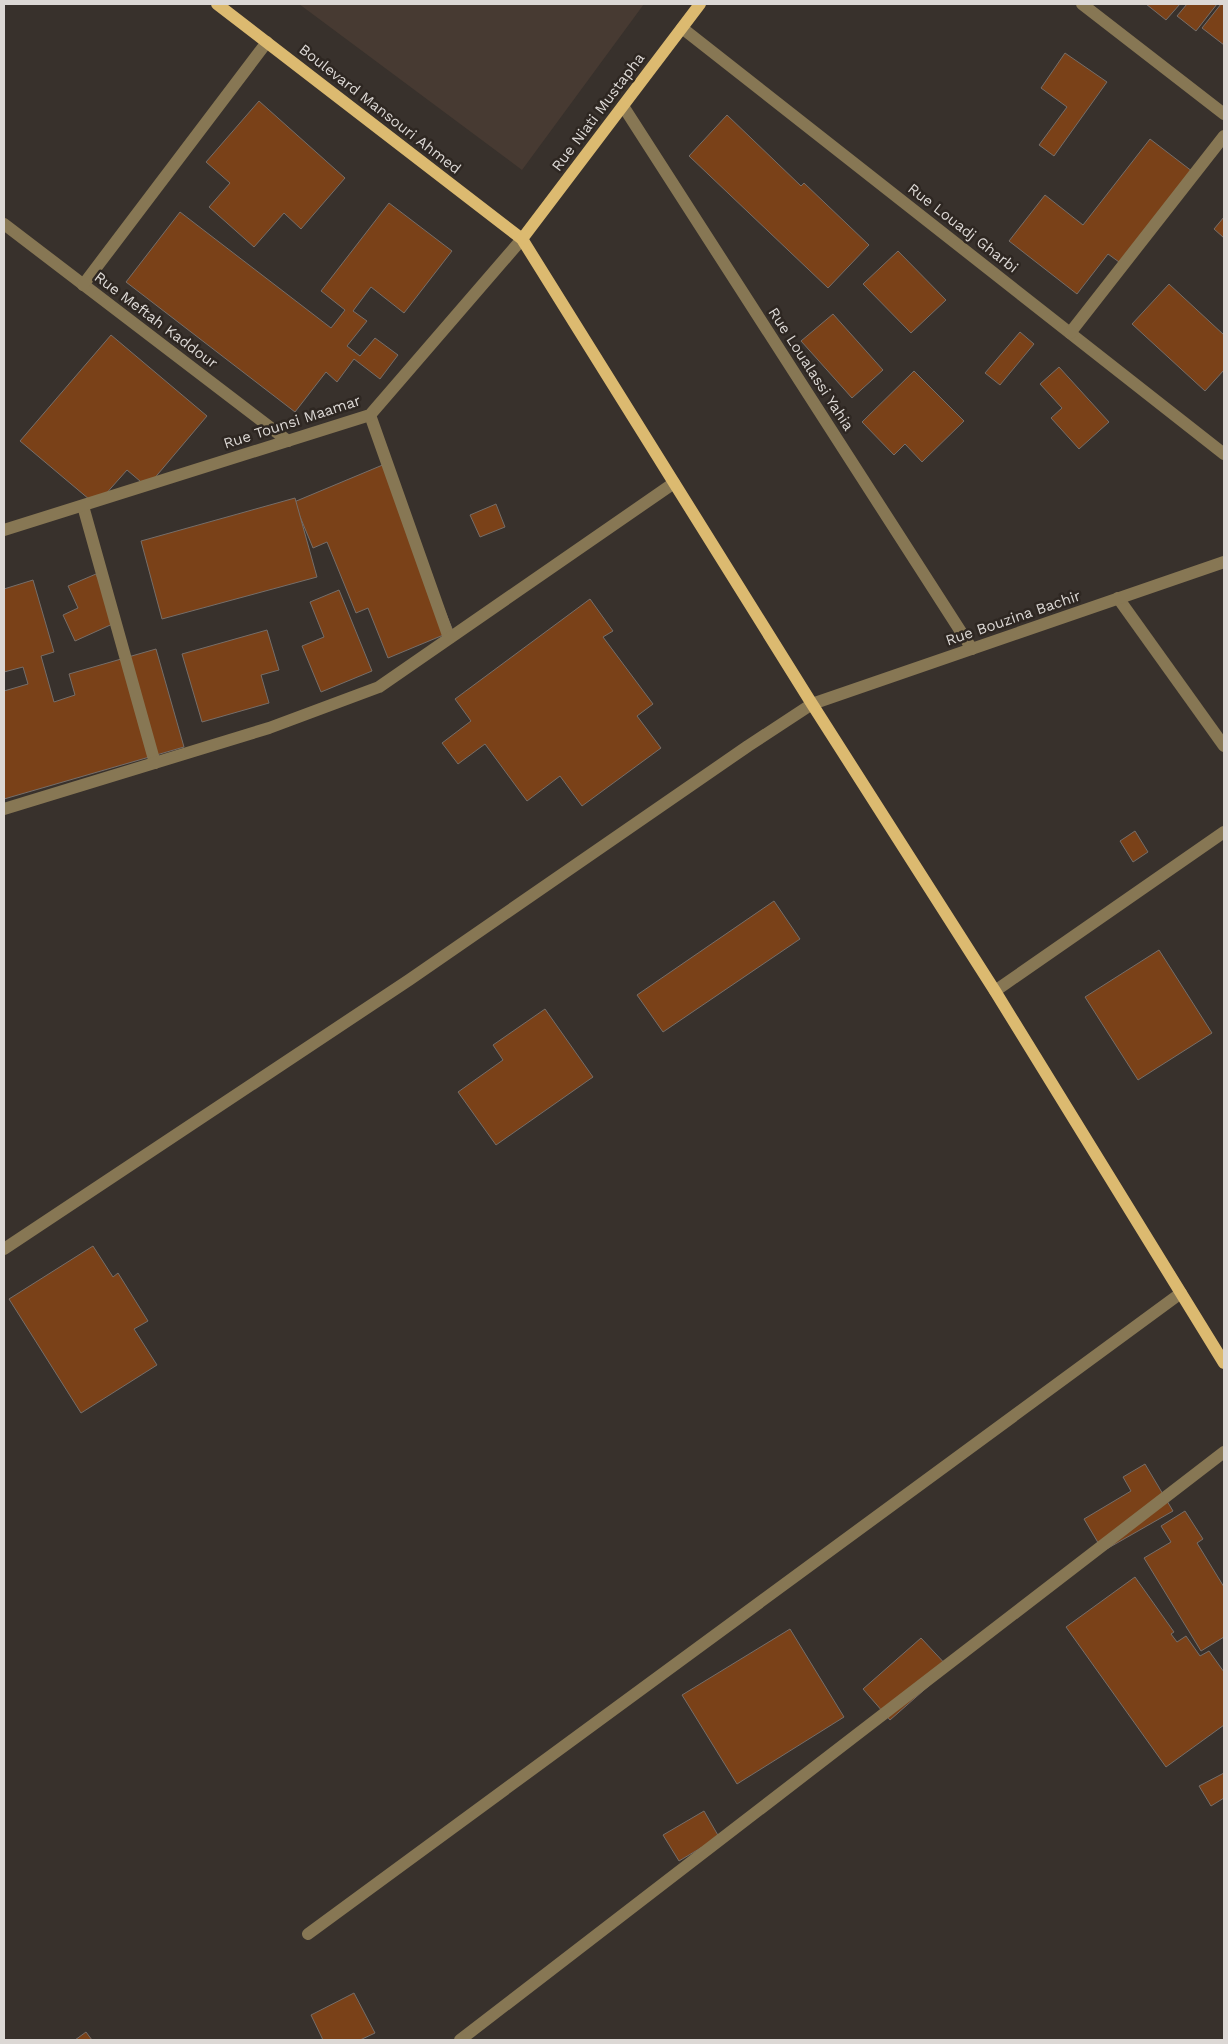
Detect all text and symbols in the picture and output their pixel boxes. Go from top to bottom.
street label: Boulevard Mansouri Ahmed [295,40,465,178]
street label: Rue Niati Mustapha [548,49,649,175]
street label: Rue Louadj Gharbi [904,179,1022,277]
street label: Rue Meftah Kaddour [91,268,221,372]
street label: Rue Loualassi Yahia [764,304,858,434]
street label: Rue Tounsi Maamar [221,391,363,453]
street label: Rue Bouzina Bachir [943,586,1083,650]

